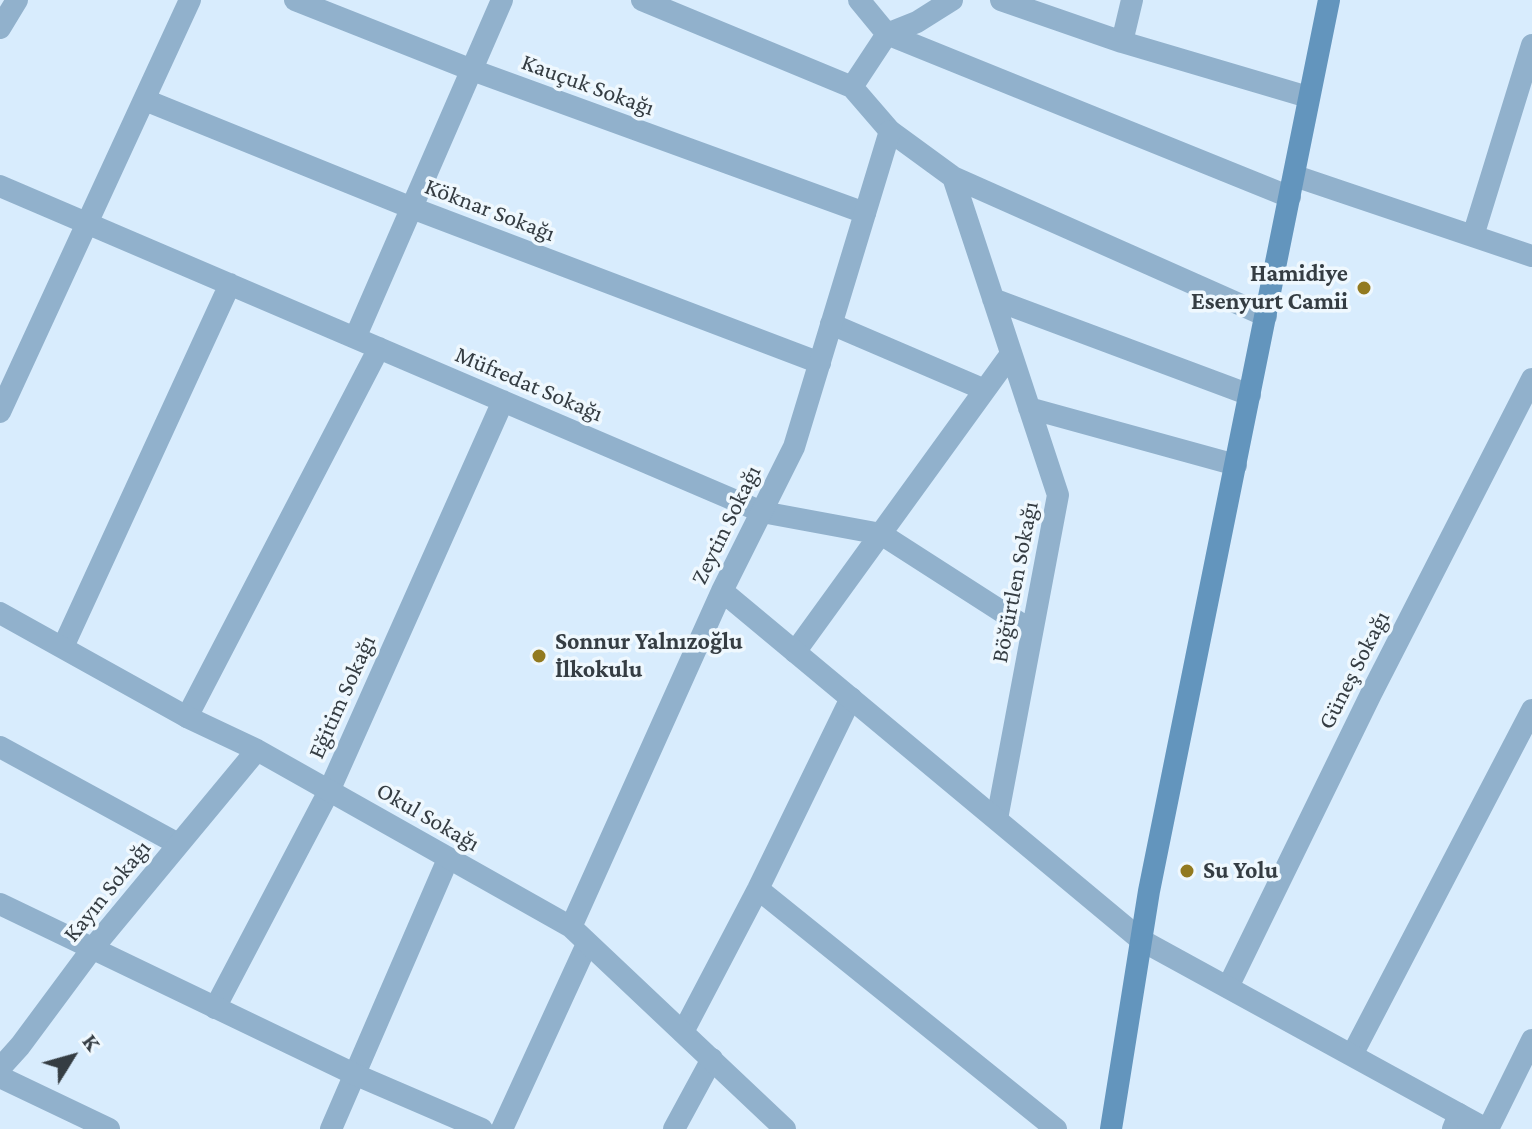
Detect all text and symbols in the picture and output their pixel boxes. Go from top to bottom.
street label: Kauçuk Sokağı [518,48,658,122]
street label: Köknar Sokağı [421,172,559,248]
place label: Hamidiye Esenyurt Camii [1191,260,1348,316]
marker: Hamidiye Esenyurt Camii [1355,279,1373,297]
street label: Müfredat Sokağı [451,340,607,428]
street label: Zeytin Sokağı [685,461,767,589]
street label: Böğürtlen Sokağı [985,499,1045,665]
street label: Güneş Sokağı [1312,606,1396,734]
place label: Sonnur Yalnızoğlu İlkokulu [555,628,743,684]
street label: Eğitim Sokağı [302,631,382,763]
marker: Sonnur Yalnızoğlu İlkokulu [530,647,548,665]
street label: Okul Sokağı [371,776,485,858]
street label: Kayın Sokağı [57,834,157,948]
place label: Su Yolu [1203,857,1278,885]
marker: Su Yolu [1178,862,1196,880]
north arrow [32,1017,112,1097]
text: K [77,1029,106,1055]

